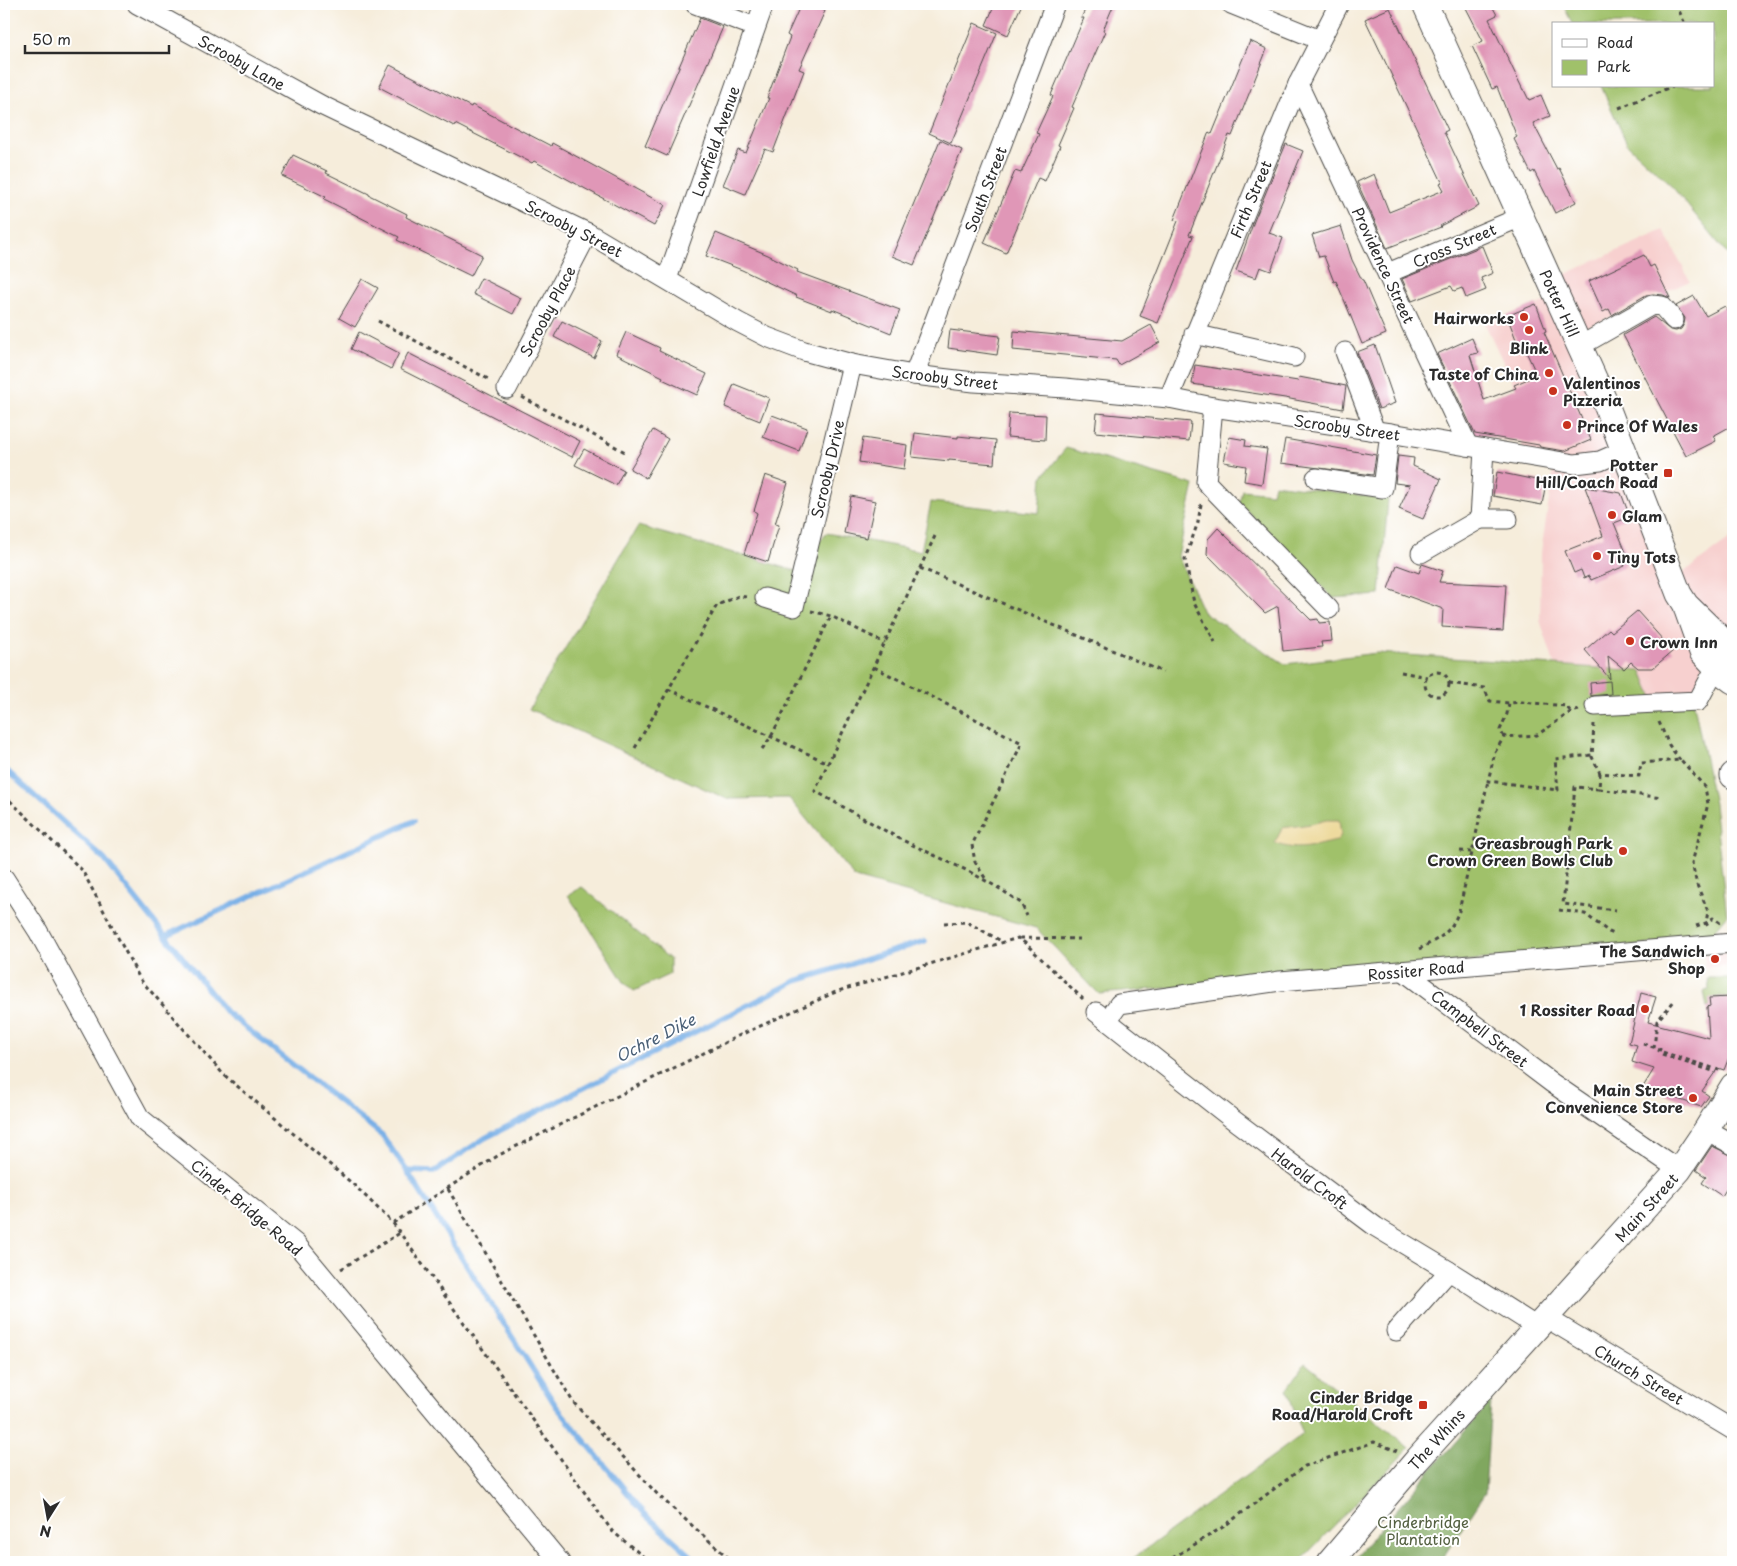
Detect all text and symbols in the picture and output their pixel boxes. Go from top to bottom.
scale bar [25,22,169,54]
legend [1552,22,1714,88]
text: 50 m [32,27,71,50]
street label: Scrooby Lane [194,28,290,96]
text: Road [1597,30,1633,53]
text: Park [1597,54,1631,77]
street label: Lowfield Avenue [685,83,745,199]
street label: South Street [958,143,1012,235]
street label: Firth Street [1223,157,1277,241]
street label: Scrooby Street [521,193,627,263]
street label: Providence Street [1347,203,1421,327]
street label: Cross Street [1409,217,1499,273]
street label: Scrooby Place [513,261,581,361]
street label: Potter Hill [1534,266,1586,340]
place label: Hairworks [1434,306,1514,329]
marker: Hairworks [1518,311,1530,323]
marker: Blink [1523,324,1535,336]
place label: Blink [1509,336,1549,359]
street label: Scrooby Street [891,359,999,395]
place label: Taste of China [1429,362,1539,385]
marker: Taste of China [1543,367,1555,379]
place label: Valentinos Pizzeria [1563,371,1641,411]
marker: Valentinos Pizzeria [1547,385,1559,397]
street label: Scrooby Street [1292,408,1402,446]
place label: Prince Of Wales [1577,414,1698,437]
street label: Scrooby Drive [805,418,849,520]
marker: Prince Of Wales [1561,419,1573,431]
place label: Potter Hill/Coach Road [1536,453,1658,493]
marker: Potter Hill/Coach Road [1662,467,1674,479]
place label: Glam [1622,504,1662,527]
marker: Glam [1606,509,1618,521]
place label: Tiny Tots [1607,545,1676,568]
marker: Tiny Tots [1591,550,1603,562]
place label: Crown Inn [1640,630,1718,653]
marker: Crown Inn [1624,635,1636,647]
place label: Greasbrough Park Crown Green Bowls Club [1427,831,1613,871]
marker: Greasbrough Park Crown Green Bowls Club [1617,845,1629,857]
place label: The Sandwich Shop [1599,939,1705,979]
marker: The Sandwich Shop [1709,953,1721,965]
street label: Rossiter Road [1367,954,1465,986]
street label: Campbell Street [1426,984,1534,1072]
place label: 1 Rossiter Road [1520,998,1635,1021]
marker: 1 Rossiter Road [1639,1003,1651,1015]
water label: Ochre Dike [611,1006,700,1067]
place label: Main Street Convenience Store [1545,1078,1683,1118]
marker: Main Street Convenience Store [1687,1092,1699,1104]
street label: Harold Croft [1267,1142,1353,1214]
street label: Cinder Bridge Road [186,1153,308,1261]
street label: Main Street [1609,1168,1683,1246]
street label: Church Street [1590,1338,1688,1410]
place label: Cinder Bridge Road/Harold Croft [1272,1385,1413,1425]
marker: Cinder Bridge Road/Harold Croft [1417,1399,1429,1411]
street label: The Whins [1402,1403,1470,1475]
north arrow [22,1494,72,1544]
park label: Cinderbridge Plantation [1377,1510,1469,1550]
text: N [38,1520,53,1543]

